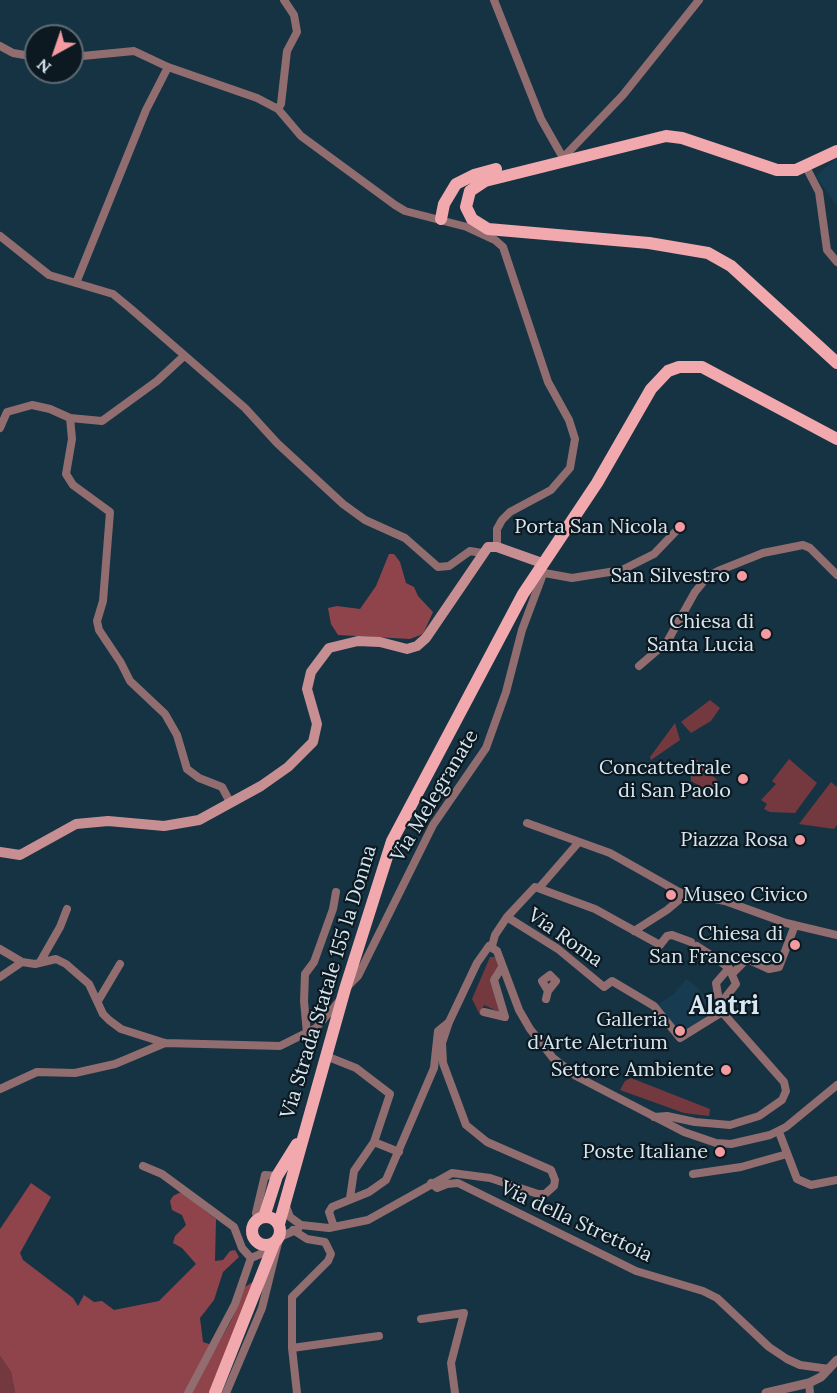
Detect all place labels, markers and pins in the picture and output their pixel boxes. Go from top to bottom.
place label: Porta San Nicola [514,515,668,539]
marker: Porta San Nicola [673,520,687,534]
place label: San Silvestro [611,564,730,588]
marker: San Silvestro [735,569,749,583]
place label: Chiesa di Santa Lucia [647,610,754,657]
marker: Chiesa di Santa Lucia [759,627,773,641]
place label: Concattedrale di San Paolo [599,756,731,803]
marker: Concattedrale di San Paolo [736,772,750,786]
place label: Piazza Rosa [680,828,788,852]
marker: Piazza Rosa [793,833,807,847]
place label: Museo Civico [683,883,808,907]
marker: Museo Civico [664,888,678,902]
place label: Chiesa di San Francesco [649,922,783,969]
marker: Chiesa di San Francesco [788,938,802,952]
place label: Galleria d'Arte Aletrium [527,1008,668,1055]
marker: Galleria d'Arte Aletrium [673,1024,687,1038]
place label: Settore Ambiente [551,1058,714,1082]
marker: Settore Ambiente [719,1063,733,1077]
place label: Poste Italiane [583,1140,708,1164]
marker: Poste Italiane [713,1145,727,1159]

